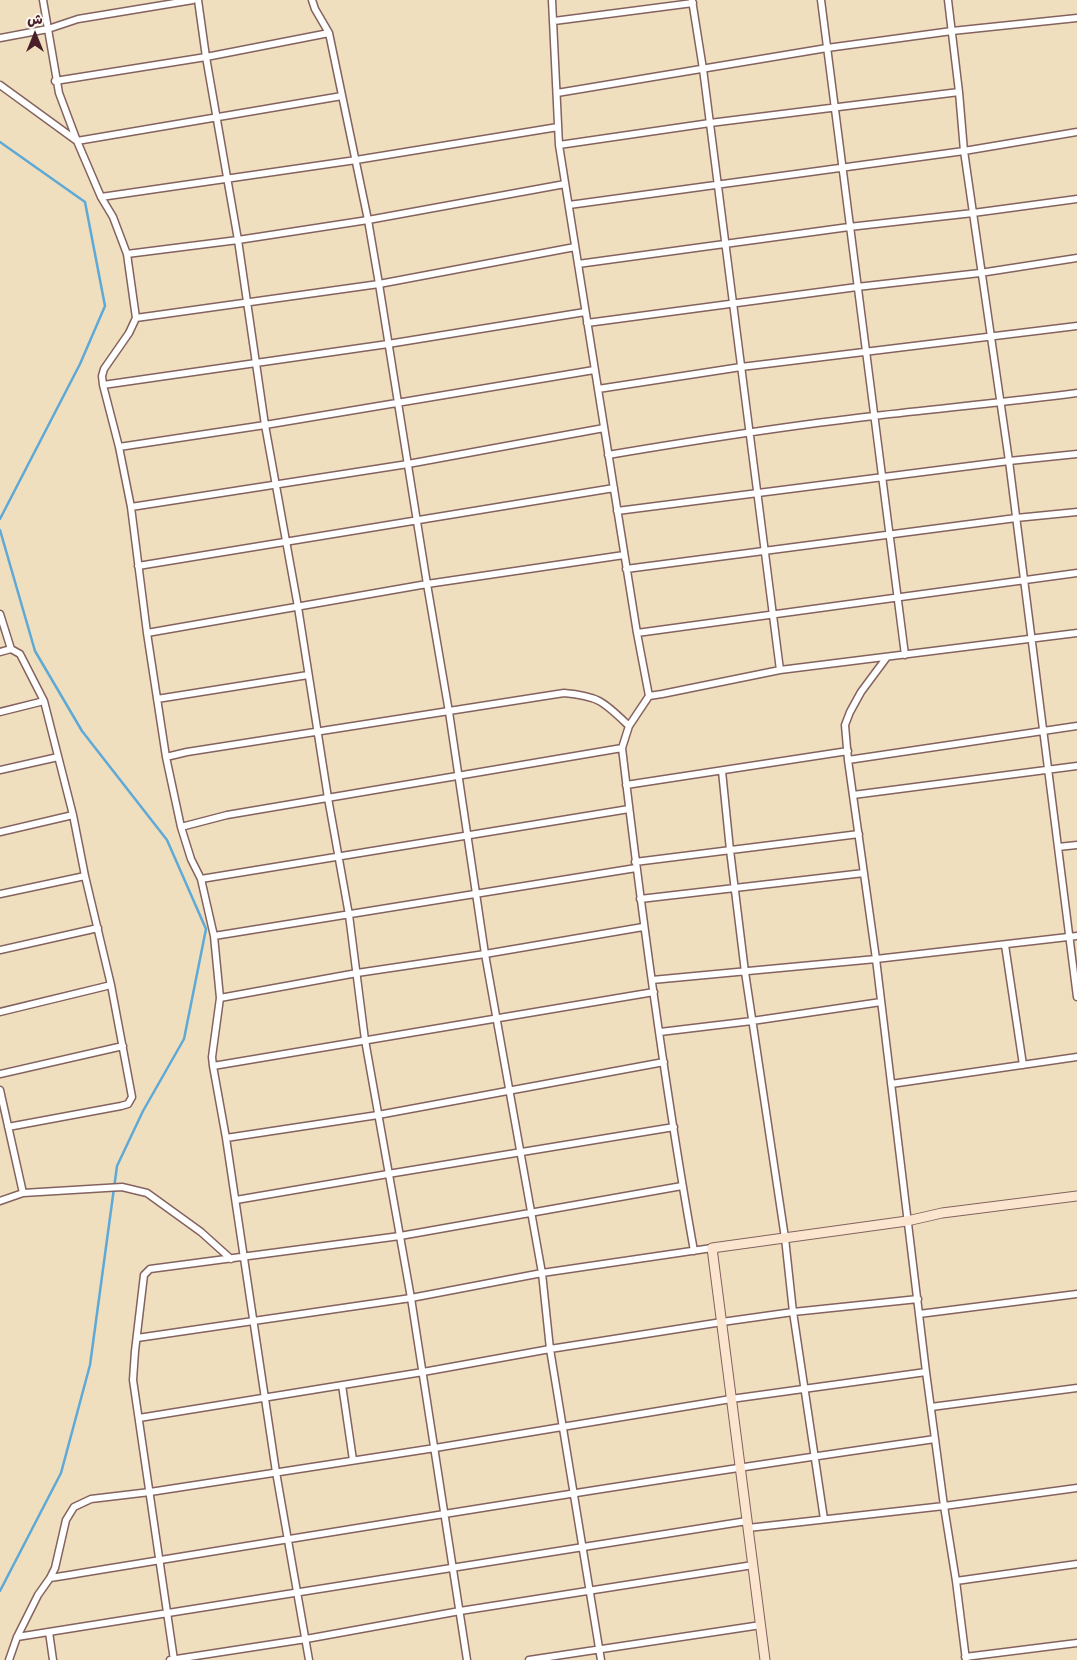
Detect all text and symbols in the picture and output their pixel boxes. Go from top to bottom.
north arrow [10,10,60,60]
text: ش [27,11,43,28]

